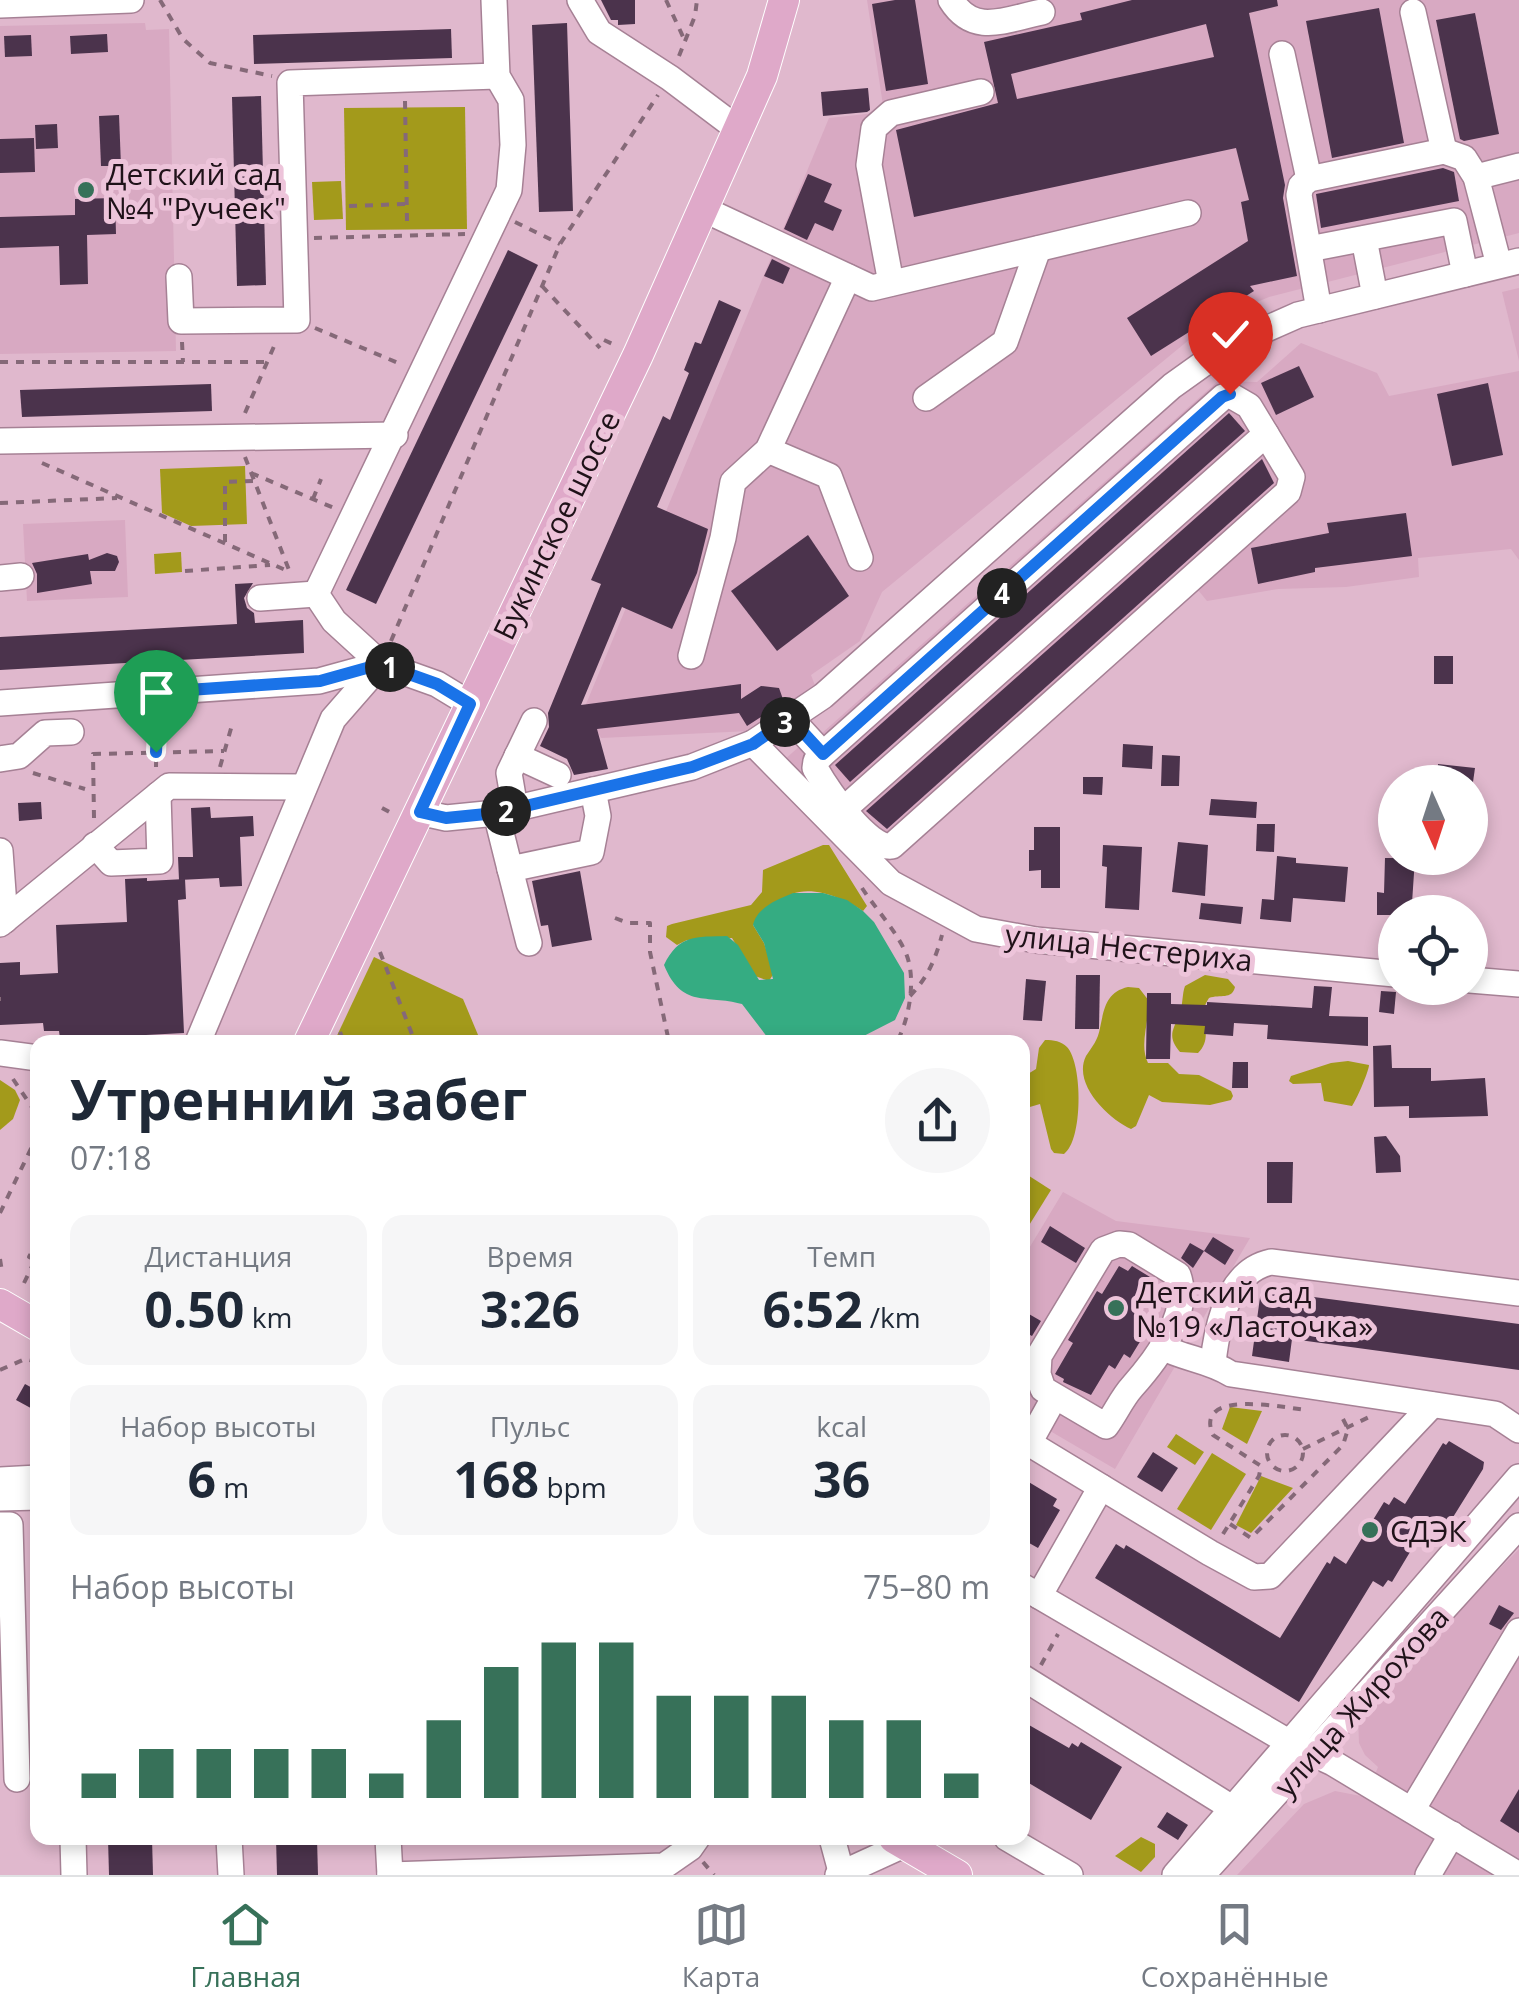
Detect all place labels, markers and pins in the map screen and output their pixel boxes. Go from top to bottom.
place label: Детский сад №4 "Ручеек" [106,153,286,228]
marker: Детский сад №4 "Ручеек" [75,179,97,201]
pin [1188,292,1273,395]
pin: 4 [977,568,1027,618]
pin: 1 [365,642,415,692]
pin [114,650,199,753]
pin: 3 [760,697,810,747]
pin: 2 [481,786,531,836]
place label: Детский сад №19 «Ласточка» [1136,1271,1373,1346]
marker: Детский сад №19 «Ласточка» [1105,1297,1127,1319]
place label: СДЭК [1390,1510,1467,1551]
marker: СДЭК [1359,1519,1381,1541]

